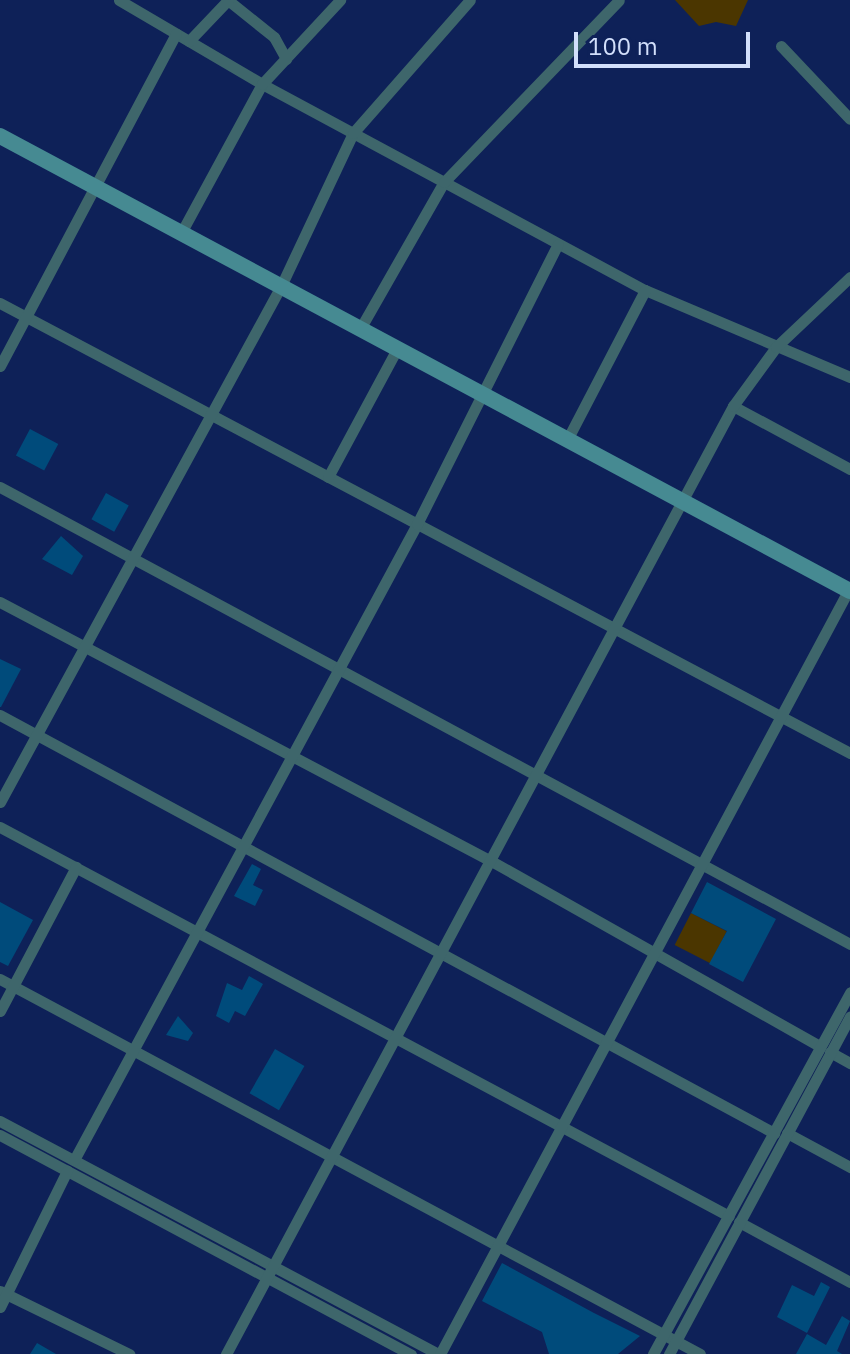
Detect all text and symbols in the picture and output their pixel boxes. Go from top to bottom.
scale bar [578,16,754,66]
text: 100 m [588,30,658,62]

